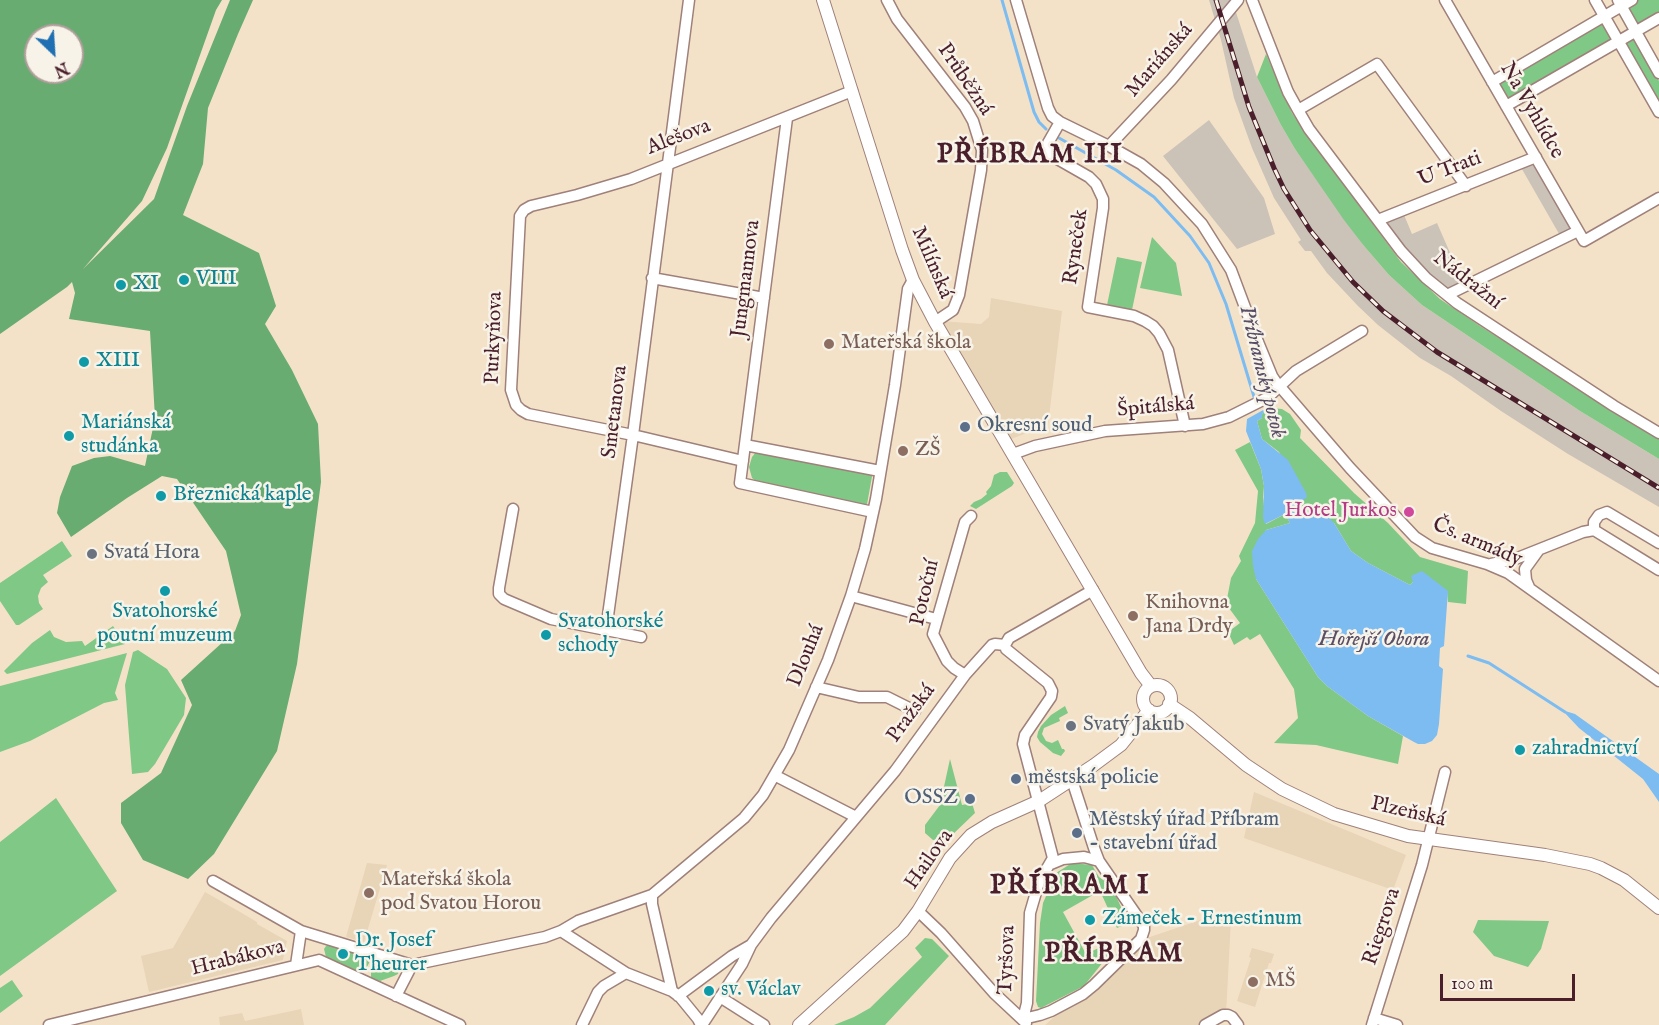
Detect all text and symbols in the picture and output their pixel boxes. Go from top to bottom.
street label: Mariánská [1121,19,1199,103]
north arrow [24,24,84,84]
street label: Průběžná [931,39,997,121]
text: N [50,57,71,80]
street label: Na Vyhlídce [1493,58,1569,164]
street label: Alešova [644,114,714,162]
district label: PŘÍBRAM III [937,140,1123,172]
street label: U Trati [1415,146,1485,194]
street label: Ryneček [1059,207,1095,287]
street label: Jungmannova [727,219,767,339]
street label: Milínská [905,223,957,303]
street label: Nádražní [1427,246,1507,316]
place label: VIII [196,267,237,293]
place label: XI [133,272,159,298]
marker: VIII [177,273,191,287]
marker: XI [114,278,128,292]
street label: Purkyňova [481,291,509,385]
water label: Příbramský potok [1232,303,1290,441]
place label: Mateřská škola [841,331,971,357]
marker: Mateřská škola [822,337,836,351]
place label: XIII [96,349,140,375]
marker: XIII [77,355,91,369]
street label: Smetanova [598,364,634,460]
street label: Špitálská [1116,392,1196,424]
place label: Mariánská studánka [81,411,171,461]
place label: Okresní soud [977,414,1092,440]
marker: Okresní soud [958,420,972,434]
marker: Mariánská studánka [62,429,76,443]
place label: ZŠ [915,438,941,464]
marker: ZŠ [896,444,910,458]
place label: Březnická kaple [173,483,311,509]
marker: Březnická kaple [154,489,168,503]
place label: Hotel Jurkos [1285,499,1397,525]
marker: Hotel Jurkos [1402,505,1416,519]
street label: Čs. armády [1428,513,1526,573]
place label: Svatá Hora [104,541,200,567]
marker: Svatá Hora [85,547,99,561]
street label: Potoční [906,557,946,629]
marker: Svatohorské poutní muzeum [158,584,172,598]
place label: Knihovna Jana Drdy [1145,591,1233,641]
place label: Svatohorské poutní muzeum [97,600,233,650]
marker: Knihovna Jana Drdy [1126,609,1140,623]
place label: Svatohorské schody [558,610,663,660]
street label: Dlouhá [783,621,831,691]
water label: Hořejší Obora [1319,627,1429,653]
marker: Svatohorské schody [539,628,553,642]
street label: Pražská [882,680,942,748]
place label: Svatý Jakub [1083,713,1184,739]
marker: Svatý Jakub [1064,719,1078,733]
place label: zahradnictví [1532,737,1638,763]
marker: zahradnictví [1513,743,1527,757]
place label: městská policie [1028,766,1159,792]
marker: městská policie [1009,772,1023,786]
place label: OSSZ [904,786,958,812]
marker: OSSZ [963,792,977,806]
street label: Plzeňská [1368,792,1448,834]
place label: Městský úřad Příbram - stavební úřad [1089,808,1279,858]
street label: Hailova [900,825,960,895]
marker: Městský úřad Příbram - stavební úřad [1070,826,1084,840]
place label: Mateřská škola pod Svatou Horou [381,868,541,918]
district label: PŘÍBRAM I [990,871,1150,903]
street label: Riegrova [1359,885,1407,969]
marker: Mateřská škola pod Svatou Horou [362,886,376,900]
place label: Zámeček - Ernestinum [1102,907,1302,933]
marker: Zámeček - Ernestinum [1083,913,1097,927]
street label: Tyršova [994,925,1022,995]
place label: Dr. Josef Theurer [355,929,432,979]
street label: Hrabákova [189,935,287,983]
district label: PŘÍBRAM [1044,939,1184,971]
marker: Dr. Josef Theurer [336,947,350,961]
scale bar [1443,962,1578,1000]
place label: MŠ [1265,969,1296,995]
text: 100 m [1451,973,1493,996]
marker: MŠ [1246,975,1260,989]
place label: sv. Václav [721,978,801,1004]
marker: sv. Václav [702,984,716,998]

